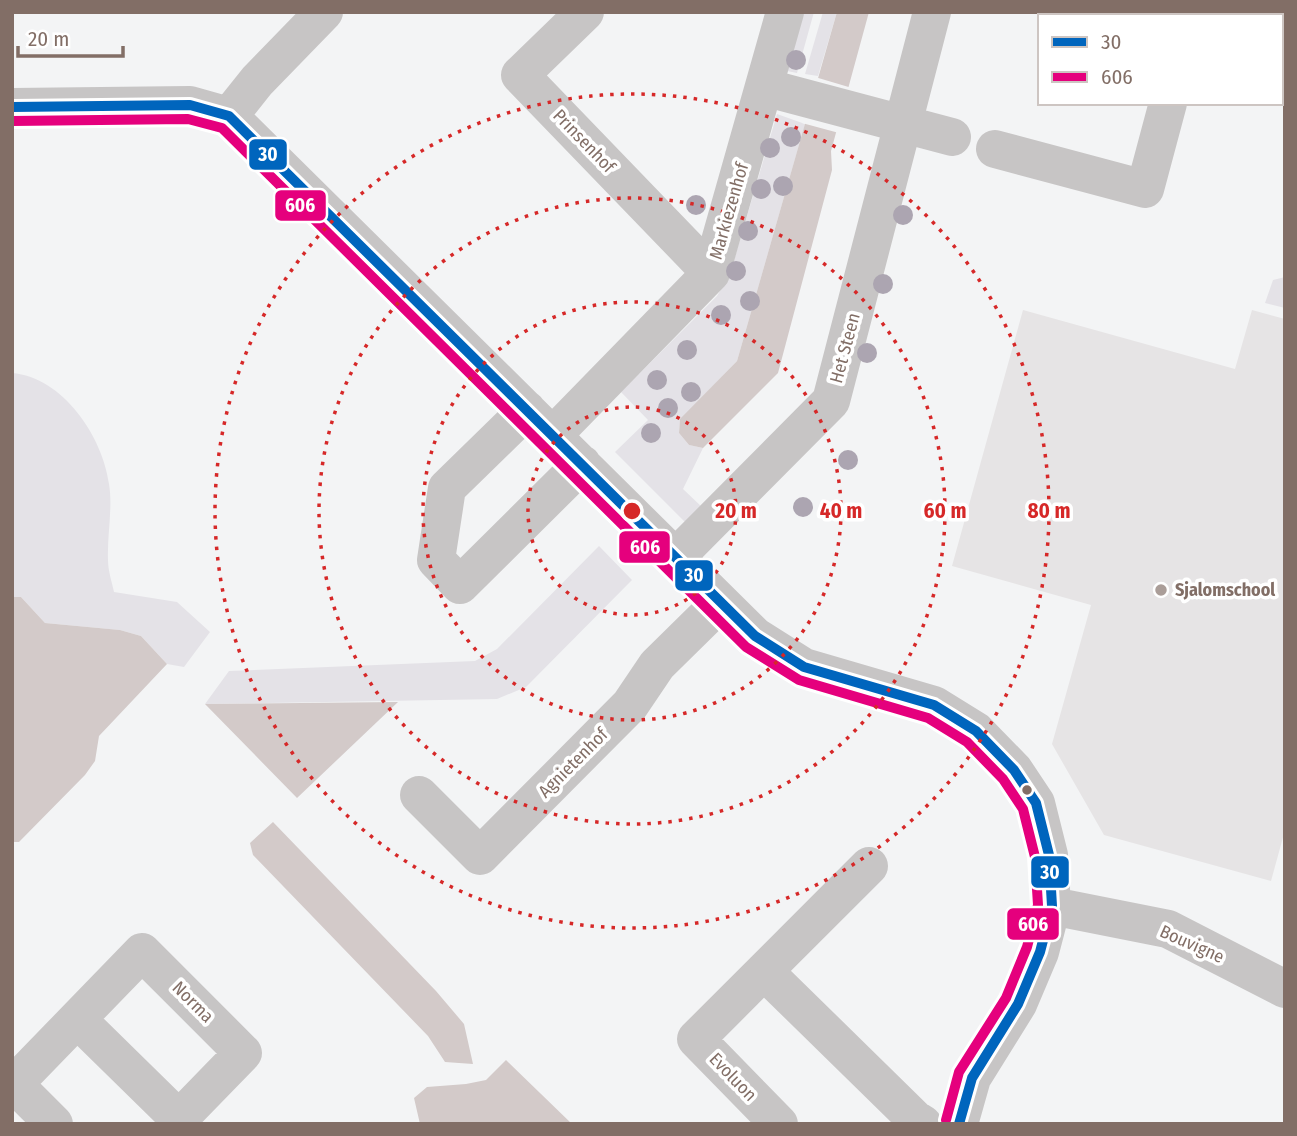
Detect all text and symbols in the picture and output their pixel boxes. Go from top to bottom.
scale bar [18,14,122,58]
legend [1038,14,1283,105]
text: 20 m [28,26,69,52]
text: 30 [1101,29,1121,55]
text: 606 [1101,64,1133,90]
street label: Prinsenhof [548,105,621,178]
line badge: 30 [248,138,288,171]
text: 30 [257,143,278,166]
street label: Markiezenhof [705,159,754,262]
line badge: 606 [274,189,327,222]
text: 606 [285,194,315,217]
street label: Het Steen [825,311,865,385]
text: 20 m [714,498,757,524]
text: 40 m [820,498,862,524]
text: 60 m [924,498,966,524]
text: 80 m [1028,498,1070,524]
centre of rings [620,499,644,523]
line badge: 606 [618,530,671,564]
text: 606 [630,536,660,559]
line badge: 30 [674,559,714,592]
text: 30 [683,564,704,587]
place label: Sjalomschool [1175,579,1275,601]
marker: Sjalomschool [1153,582,1169,598]
street label: Agnietenhof [534,723,613,802]
unlabelled marker [1020,783,1034,797]
line badge: 30 [1030,855,1070,889]
text: 30 [1039,861,1060,884]
line badge: 606 [1006,907,1060,941]
text: 606 [1018,913,1048,936]
street label: Bouvigne [1156,920,1228,968]
street label: Norma [168,977,218,1027]
street label: Evoluon [705,1048,761,1106]

